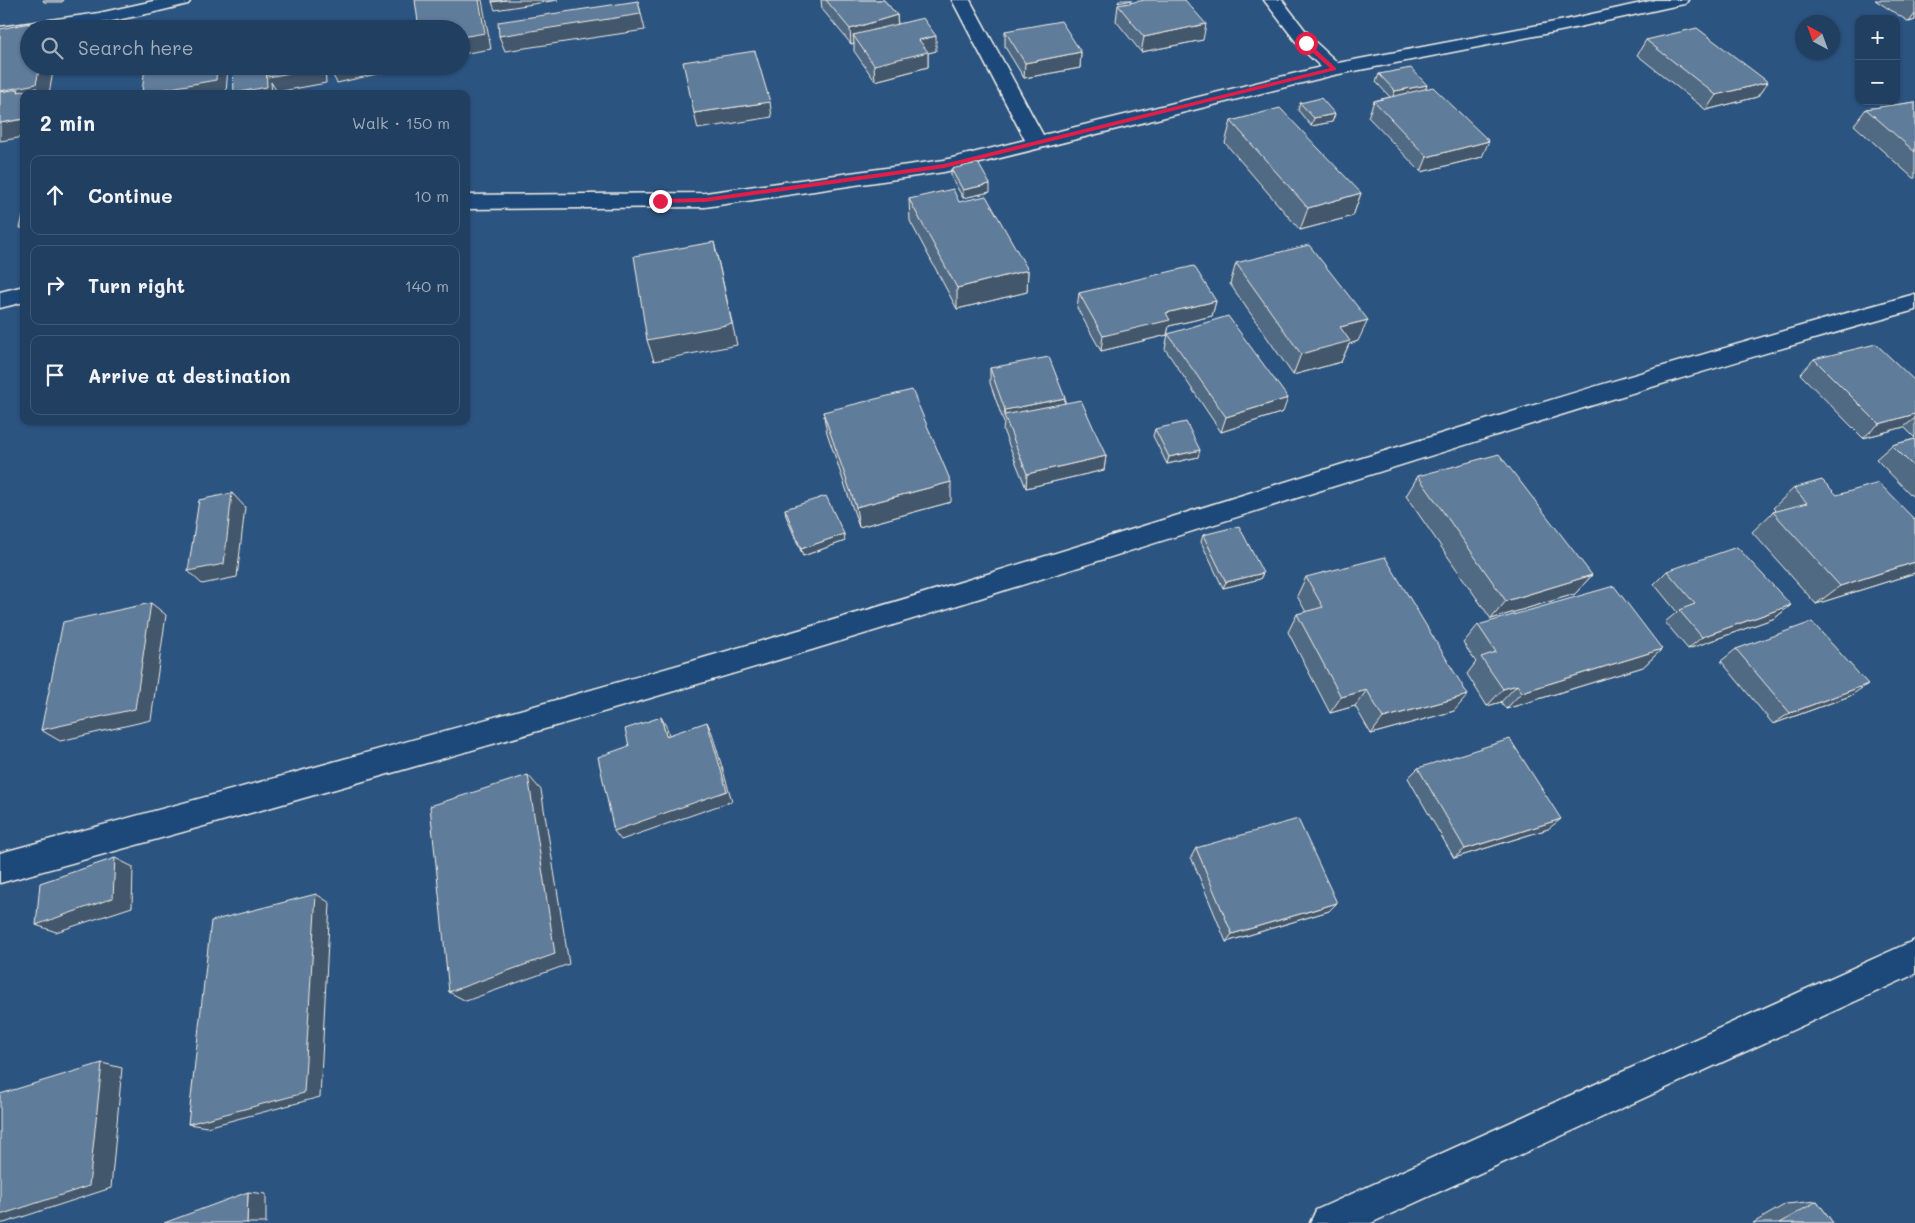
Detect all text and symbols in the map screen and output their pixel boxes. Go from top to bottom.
north arrow [1795,15,1840,60]
map controls [1855,15,1900,105]
button: + [1855,15,1900,60]
search box [20,20,470,75]
route start [1295,32,1318,55]
icon: search [38,34,66,62]
text: Search here [78,35,194,60]
button: − [1855,60,1900,105]
text: 2 min [40,109,95,136]
text: Walk · 150 m [352,112,450,133]
icon: ahead [41,181,69,209]
text: Continue [88,183,173,208]
text: 10 m [414,185,449,206]
route end [649,190,672,213]
icon: right [41,271,69,299]
text: Turn right [88,273,185,298]
text: 140 m [405,275,449,296]
icon: arrive [41,361,69,389]
text: Arrive at destination [88,363,291,388]

